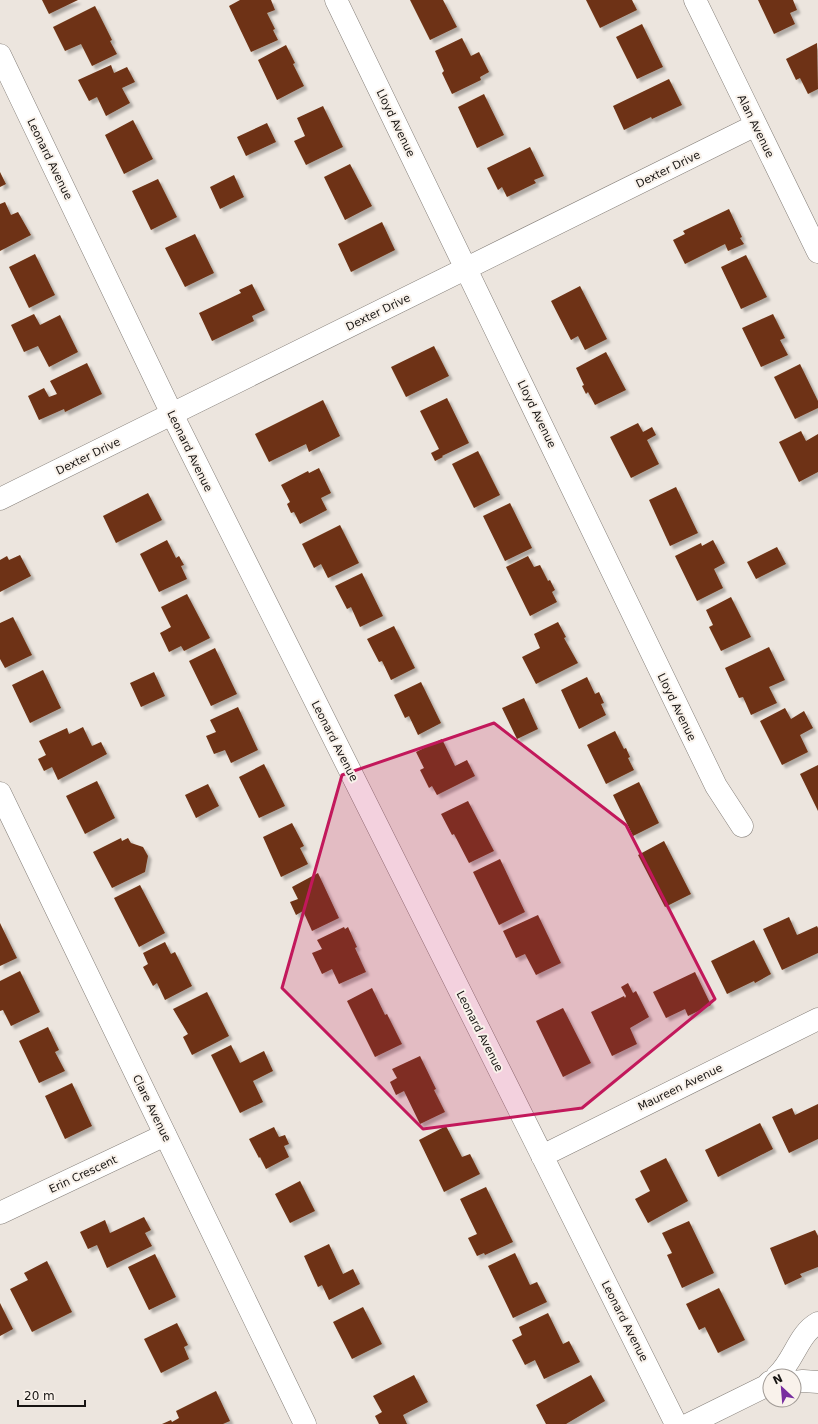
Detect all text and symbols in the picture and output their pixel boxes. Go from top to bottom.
street label: Lloyd Avenue [374,87,418,159]
street label: Alan Avenue [735,93,777,160]
street label: Leonard Avenue [24,116,75,202]
street label: Dexter Drive [634,148,703,191]
street label: Dexter Drive [344,291,413,334]
street label: Lloyd Avenue [515,378,559,450]
street label: Leonard Avenue [164,408,215,494]
street label: Dexter Drive [54,435,123,478]
street label: Lloyd Avenue [655,671,699,743]
street label: Leonard Avenue [309,699,361,784]
street label: Leonard Avenue [454,989,506,1074]
street label: Maureen Avenue [636,1061,725,1114]
street label: Clare Avenue [130,1073,173,1144]
street label: Erin Crescent [47,1153,120,1196]
street label: Leonard Avenue [599,1279,651,1364]
north arrow [762,1368,802,1408]
text: N [771,1372,785,1387]
scale bar [18,1382,85,1408]
text: 20 m [24,1389,55,1403]

